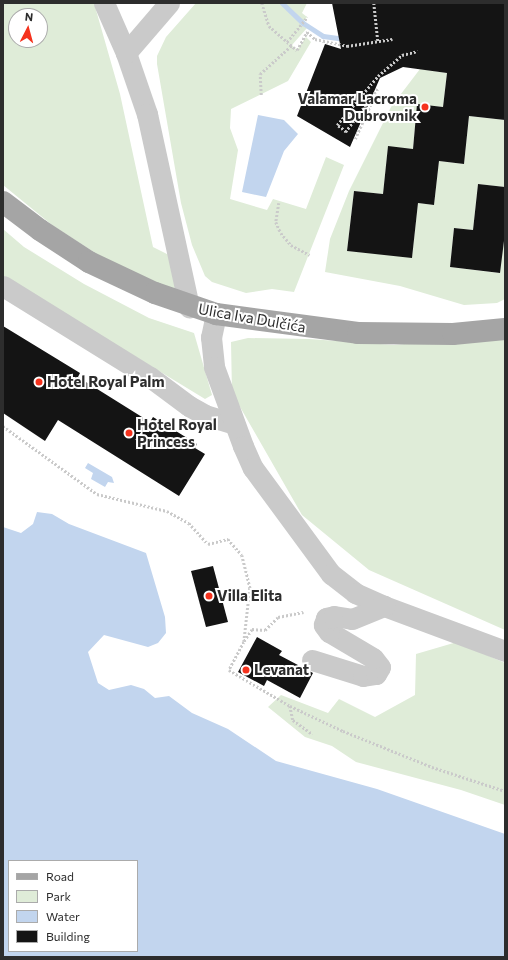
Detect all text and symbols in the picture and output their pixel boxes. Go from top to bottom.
north arrow [8,8,48,48]
text: N [24,10,34,23]
place label: Valamar Lacroma Dubrovnik [297,89,417,124]
marker: Valamar Lacroma Dubrovnik [420,102,430,112]
street label: Ulica Iva Dulčića [197,300,307,336]
place label: Hotel Royal Palm [47,373,165,391]
marker: Hotel Royal Palm [34,377,44,387]
place label: Hotel Royal Princess [137,415,217,450]
marker: Hotel Royal Princess [124,428,134,438]
place label: Villa Elita [217,587,282,605]
marker: Villa Elita [204,591,214,601]
place label: Levanat [254,661,309,679]
marker: Levanat [241,665,251,675]
legend [8,860,138,952]
text: Road [46,869,74,883]
text: Park [46,889,71,903]
text: Water [46,909,80,923]
text: Building [46,929,90,943]

